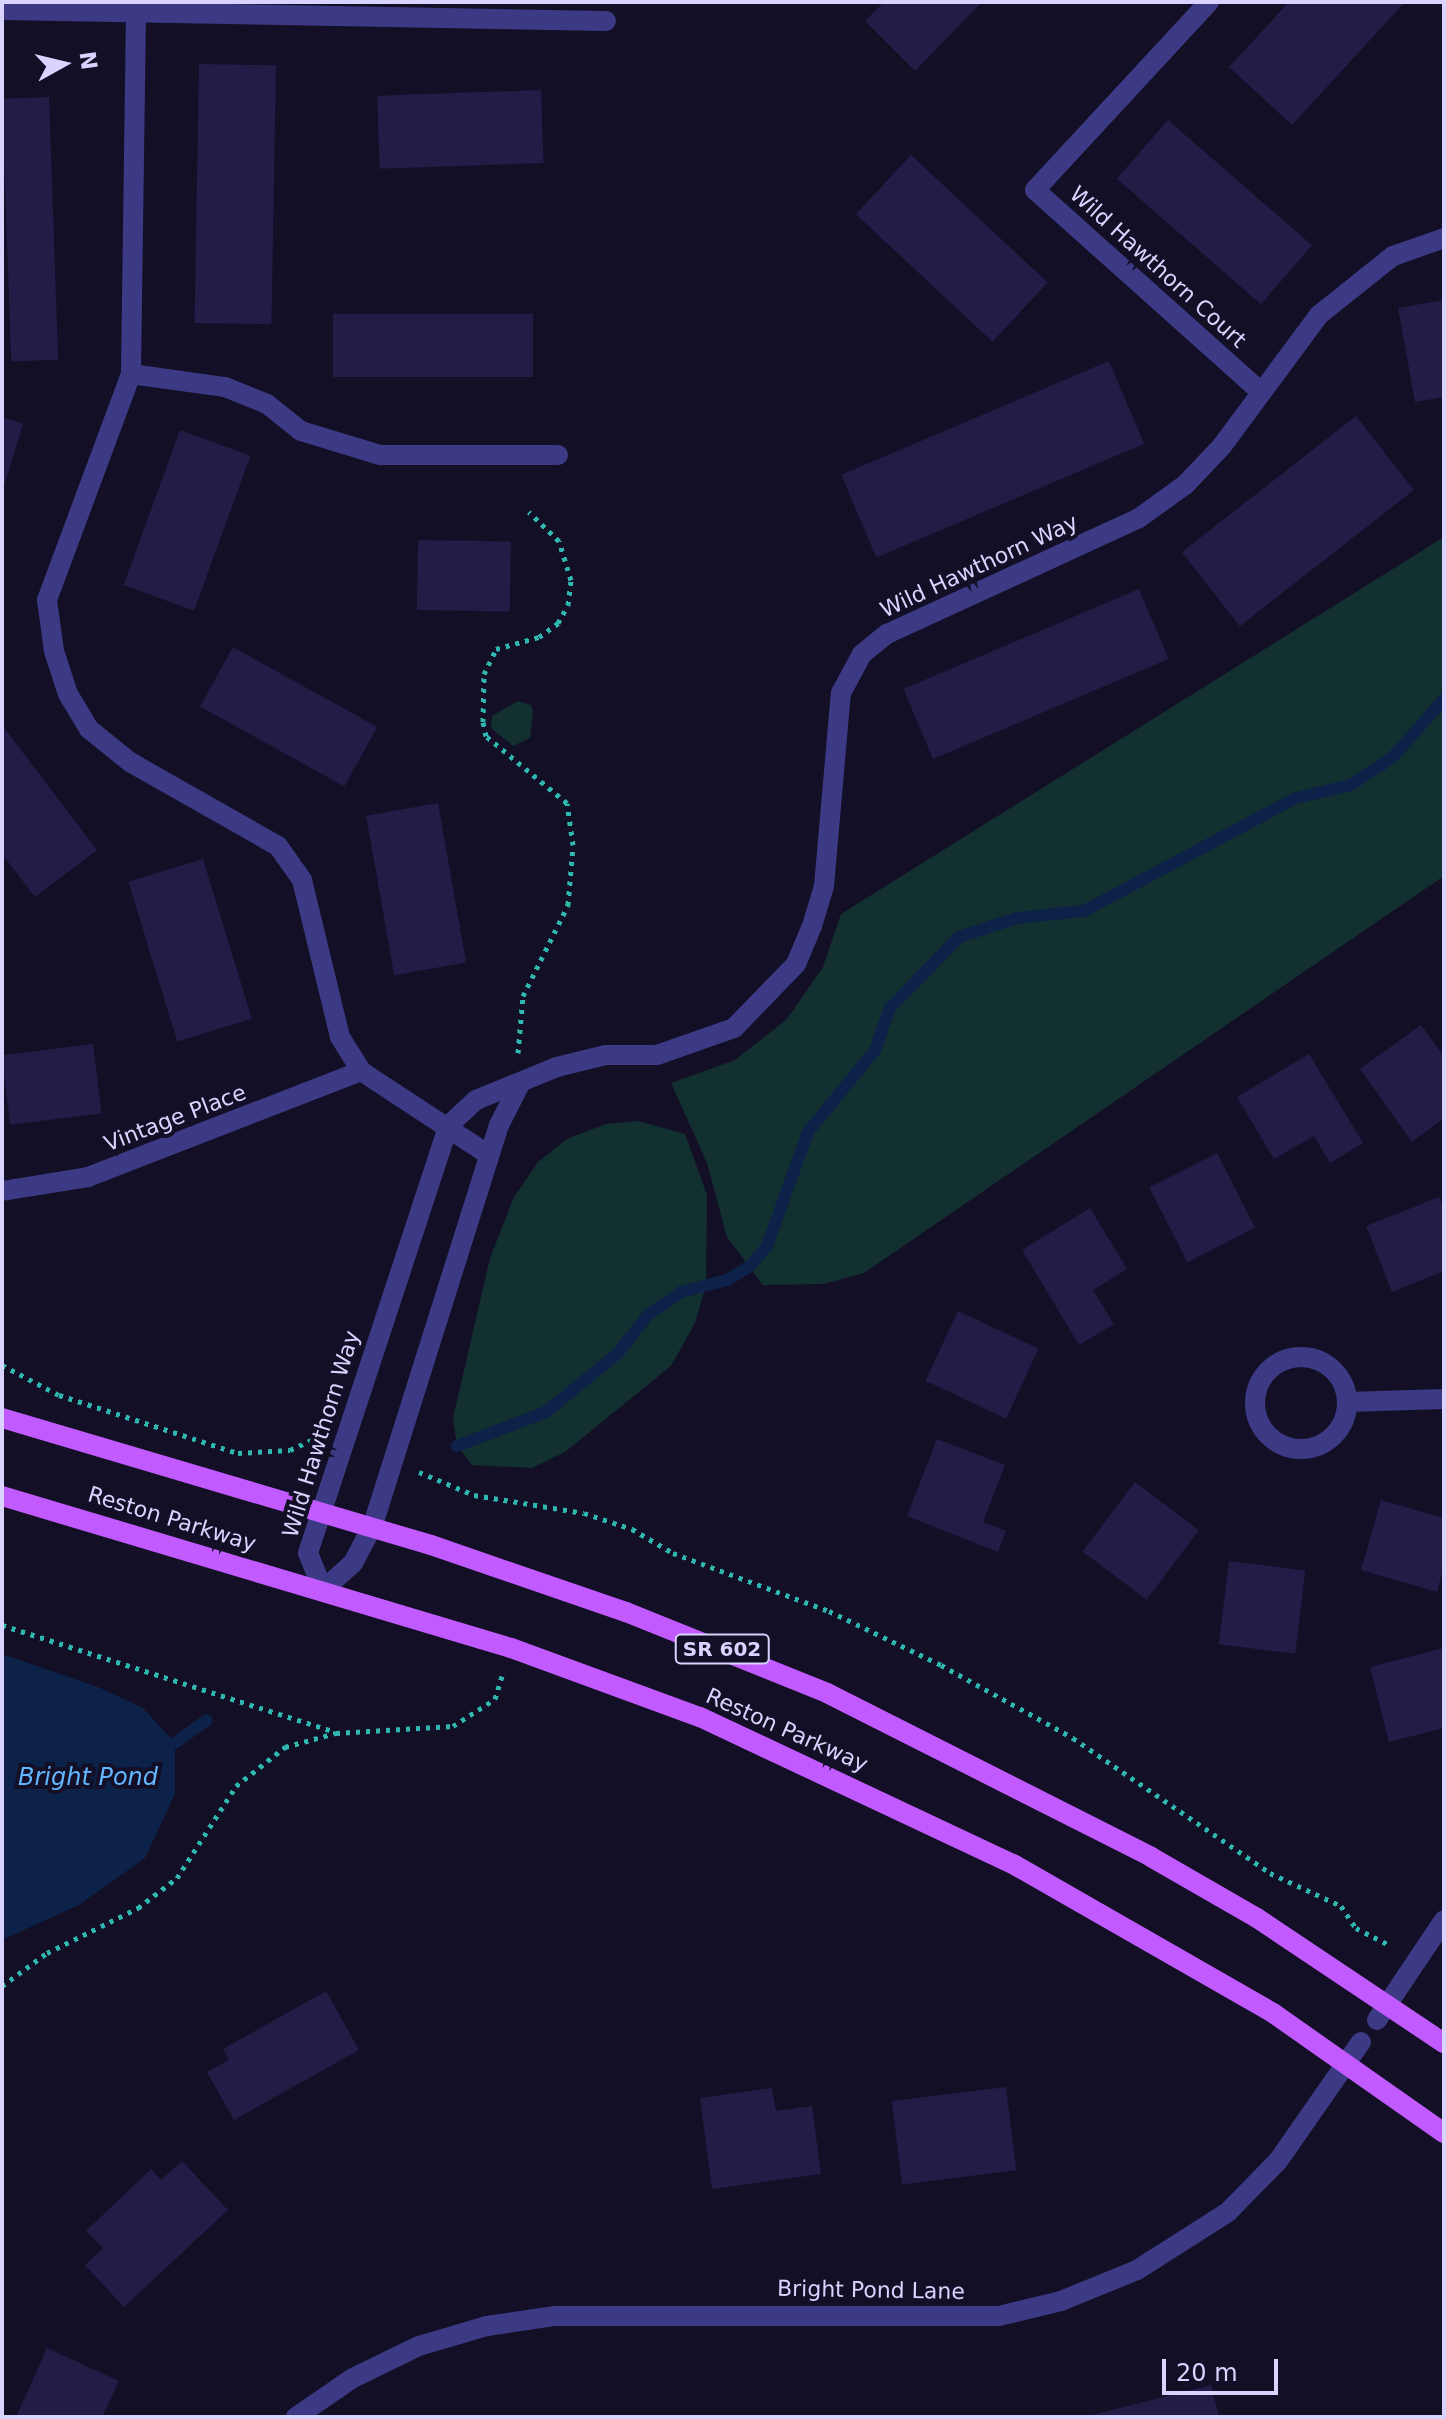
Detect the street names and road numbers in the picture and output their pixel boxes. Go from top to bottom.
street label: Wild Hawthorn Court [1064,181,1252,353]
street label: Wild Hawthorn Way [876,509,1082,623]
street label: Vintage Place [100,1079,250,1157]
street label: Wild Hawthorn Way [277,1327,365,1541]
street label: Reston Parkway [85,1481,259,1557]
road number: SR 602 [674,1633,770,1665]
street label: Reston Parkway [702,1682,872,1778]
street label: Bright Pond Lane [777,2275,965,2305]

